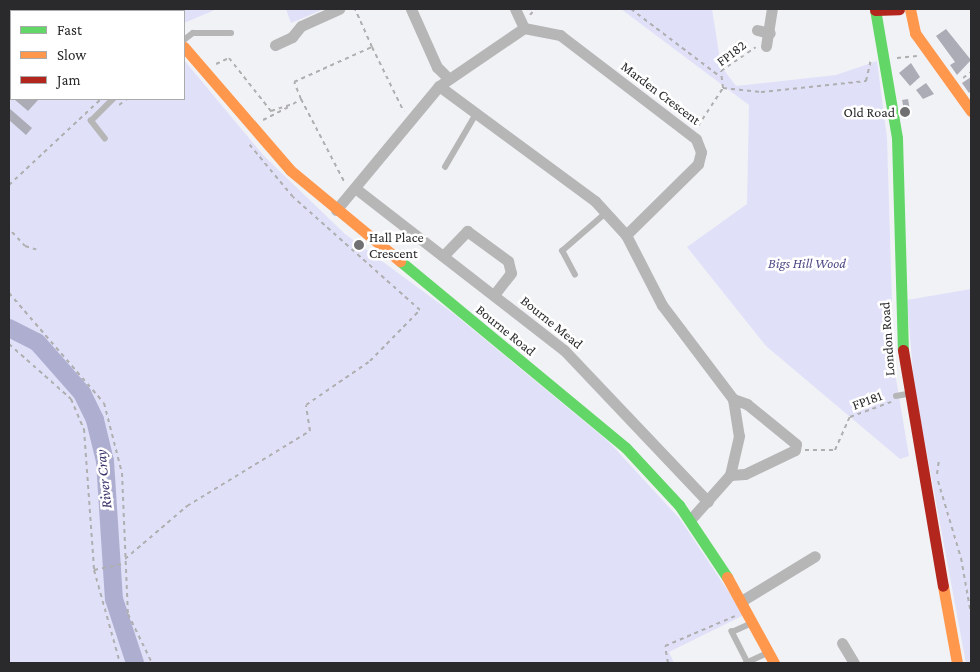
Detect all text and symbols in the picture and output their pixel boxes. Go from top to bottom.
legend [10,10,185,100]
text: Fast [57,22,82,38]
street label: FP182 [713,36,749,70]
text: Slow [57,47,86,63]
street label: Marden Crescent [618,58,704,128]
text: Jam [57,72,80,88]
place label: Old Road [844,104,895,120]
marker: Old Road [899,106,911,118]
place label: Hall Place Crescent [369,229,424,262]
marker: Hall Place Crescent [353,239,365,251]
park label: Bigs Hill Wood [768,255,846,271]
street label: Bourne Mead [518,292,586,352]
street label: Bourne Road [473,301,539,359]
street label: London Road [876,301,898,377]
street label: FP181 [850,387,884,413]
water label: River Cray [92,449,116,509]

